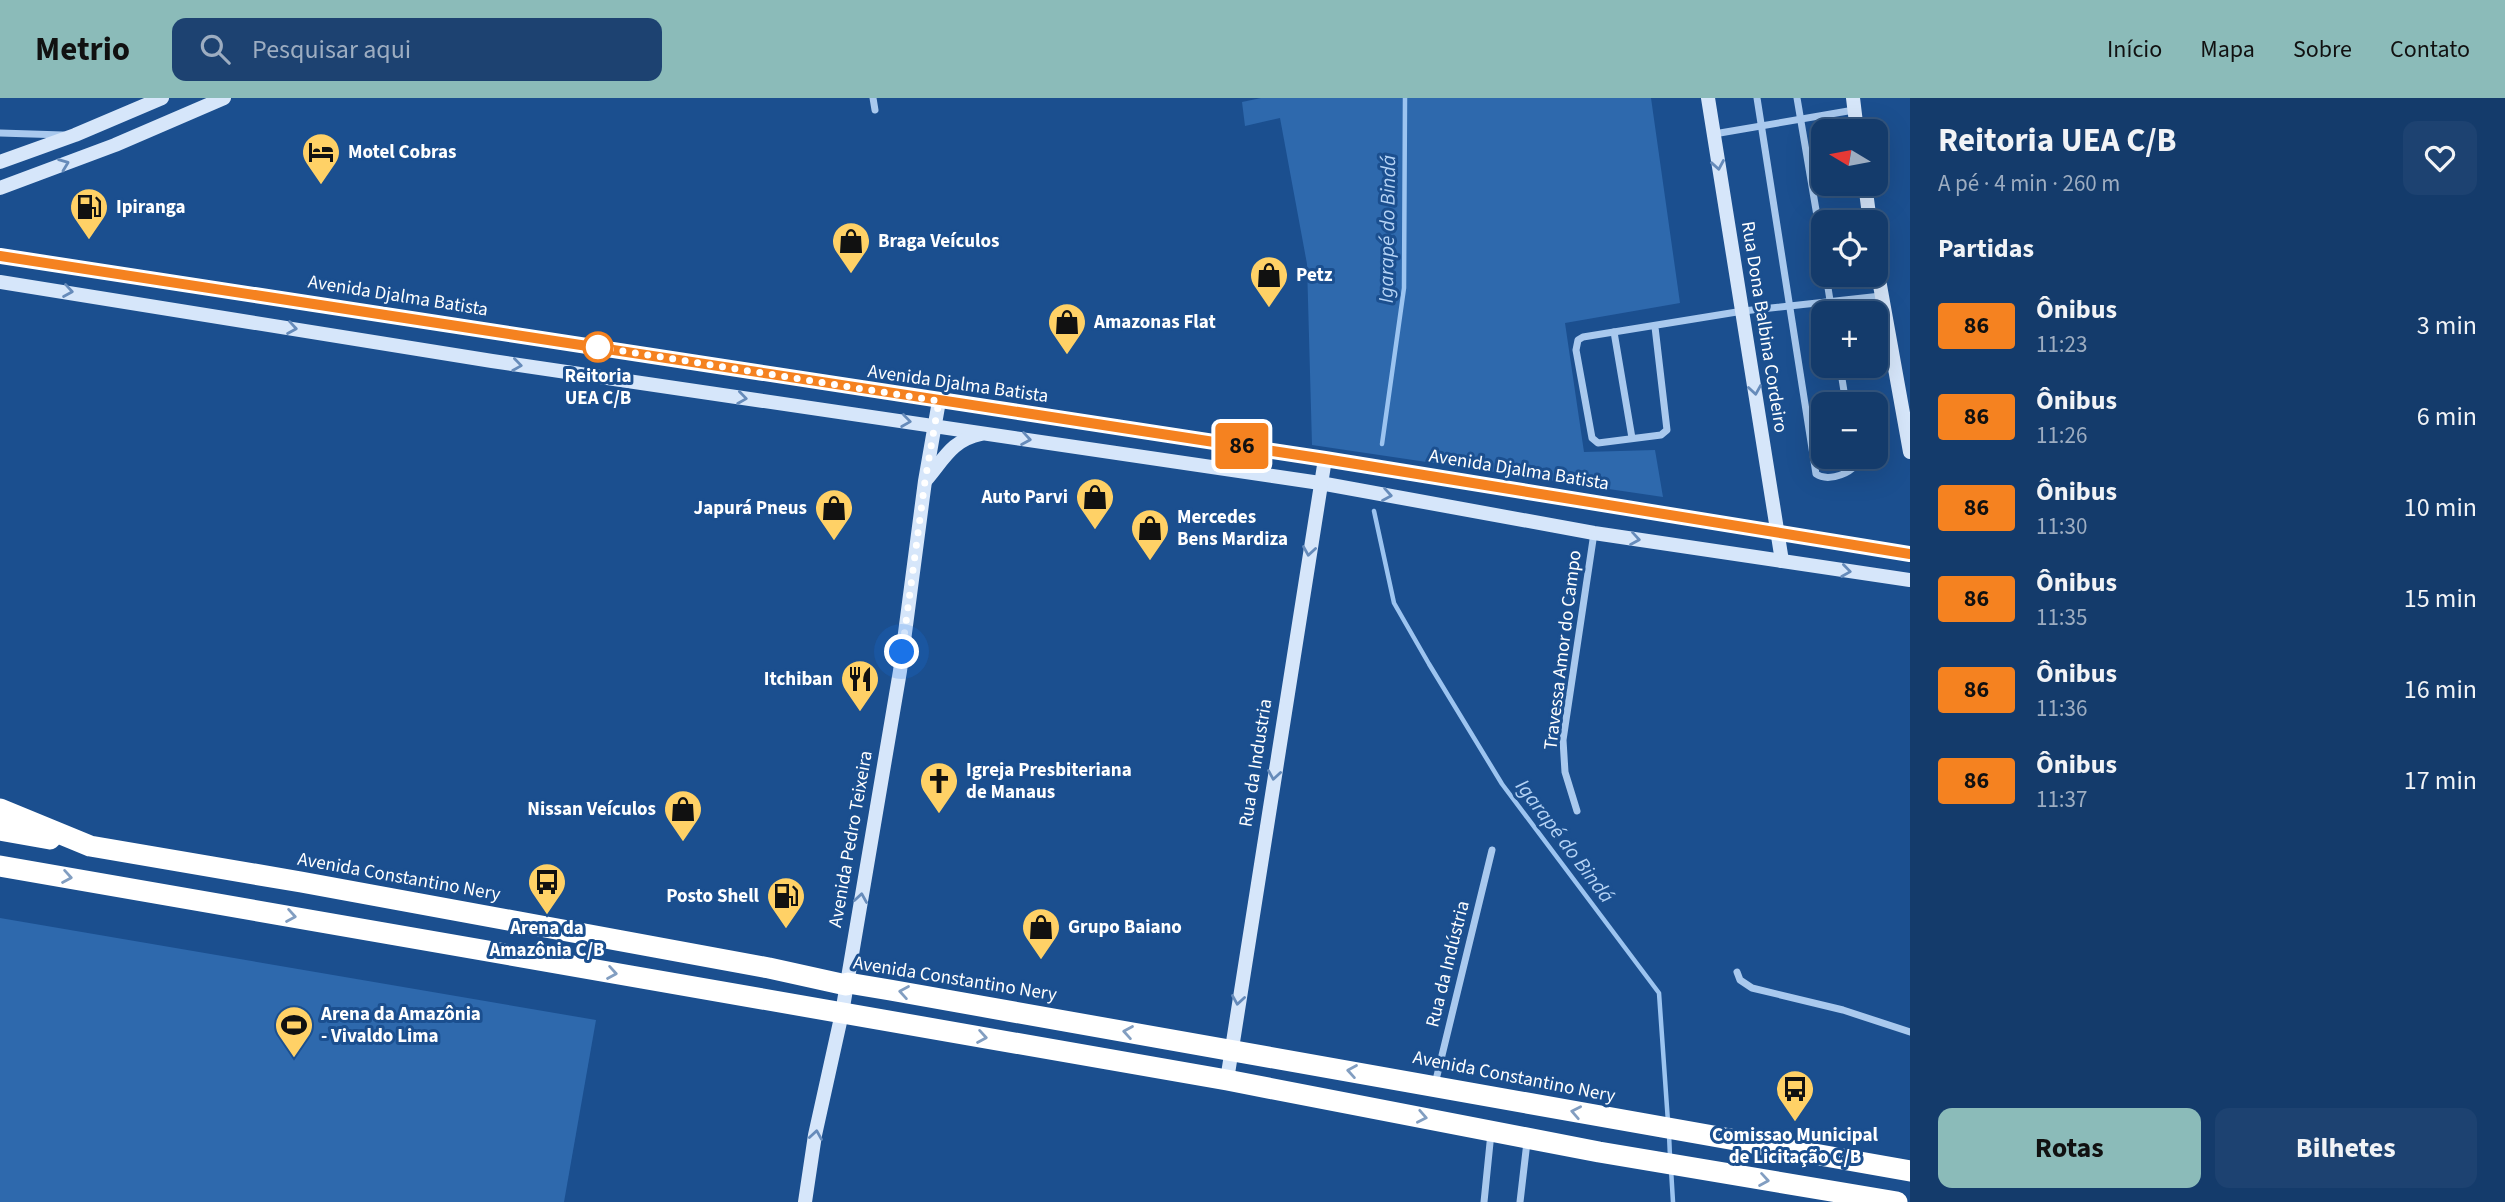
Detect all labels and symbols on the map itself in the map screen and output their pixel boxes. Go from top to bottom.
north arrow [1811,119,1888,196]
hotel icon: Motel Cobras [300,131,342,186]
place label: Motel Cobras [348,139,456,166]
water label: Igarapé do Bindá [1371,155,1403,303]
one-way arrow [57,158,70,172]
one-way arrow [1710,159,1725,171]
fuel station icon: Ipiranga [68,186,110,241]
place label: Ipiranga [116,194,186,221]
street label: Rua Dona Balbina Cordeiro [1734,219,1794,435]
shop icon: Braga Veículos [830,220,872,275]
place label: Braga Veículos [878,228,999,255]
shop icon: Petz [1248,254,1290,309]
place label: Petz [1296,262,1333,289]
street label: Avenida Djalma Batista [306,268,490,324]
one-way arrow [62,283,73,298]
shop icon: Amazonas Flat [1046,301,1088,356]
place label: Amazonas Flat [1093,309,1216,336]
one-way arrow [286,320,298,335]
marker: Reitoria UEA C/B [583,332,613,362]
one-way arrow [511,357,522,372]
street label: Avenida Djalma Batista [866,358,1050,410]
place label: Reitoria UEA C/B [565,363,631,412]
one-way arrow [1747,384,1762,396]
one-way arrow [736,390,748,405]
one-way arrow [901,414,912,429]
line badge: 86 [1210,423,1274,469]
one-way arrow [1020,431,1032,446]
street label: Avenida Djalma Batista [1427,442,1611,498]
shop icon: Auto Parvi [1074,476,1116,531]
place label: Auto Parvi [981,484,1068,511]
shop icon: Japurá Pneus [813,487,855,542]
one-way arrow [1381,487,1393,502]
place label: Japurá Pneus [694,495,807,522]
place label: Mercedes Bens Mardiza [1177,504,1288,553]
shop icon: Mercedes Bens Mardiza [1129,507,1171,562]
one-way arrow [1629,531,1641,546]
one-way arrow [1302,545,1317,557]
street label: Travessa Amor do Campo [1537,549,1589,751]
one-way arrow [1840,563,1852,578]
your location [884,634,919,669]
restaurant icon: Itchiban [839,658,881,713]
place label: Itchiban [764,666,833,693]
street label: Rua da Industria [1233,697,1279,829]
street label: Avenida Pedro Teixeira [822,748,880,930]
place label: Igreja Presbiteriana de Manaus [966,757,1132,806]
church icon: Igreja Presbiteriana de Manaus [918,760,960,815]
one-way arrow [1267,769,1282,781]
water label: Igarapé do Bindá [1508,773,1622,909]
shop icon: Nissan Veículos [662,788,704,843]
place label: Nissan Veículos [527,796,656,823]
street label: Avenida Constantino Nery [295,846,503,908]
bus stop icon: Arena da Amazônia C/B [526,861,568,916]
one-way arrow [61,869,73,884]
fuel station icon: Posto Shell [765,875,807,930]
place label: Posto Shell [666,883,760,910]
one-way arrow [853,892,868,904]
street label: Rua da Indústria [1419,898,1477,1030]
shop icon: Grupo Baiano [1020,906,1062,961]
one-way arrow [285,908,297,923]
place label: Grupo Baiano [1068,914,1182,941]
place label: Arena da Amazônia C/B [488,915,605,964]
street label: Avenida Constantino Nery [851,950,1059,1008]
one-way arrow [606,965,618,980]
one-way arrow [898,985,910,1000]
one-way arrow [1231,994,1246,1006]
place label: Arena da Amazônia - Vivaldo Lima [320,1001,481,1050]
sports icon: Arena da Amazônia - Vivaldo Lima [273,1004,315,1059]
one-way arrow [1122,1025,1134,1040]
one-way arrow [976,1029,987,1044]
street label: Avenida Constantino Nery [1410,1044,1618,1110]
one-way arrow [1346,1064,1358,1079]
bus stop icon: Comissao Municipal de Licitação C/B [1774,1068,1816,1123]
one-way arrow [1570,1105,1582,1120]
one-way arrow [1416,1109,1428,1124]
place label: Comissao Municipal de Licitação C/B [1712,1122,1879,1171]
one-way arrow [808,1129,823,1141]
one-way arrow [1758,1172,1770,1187]

